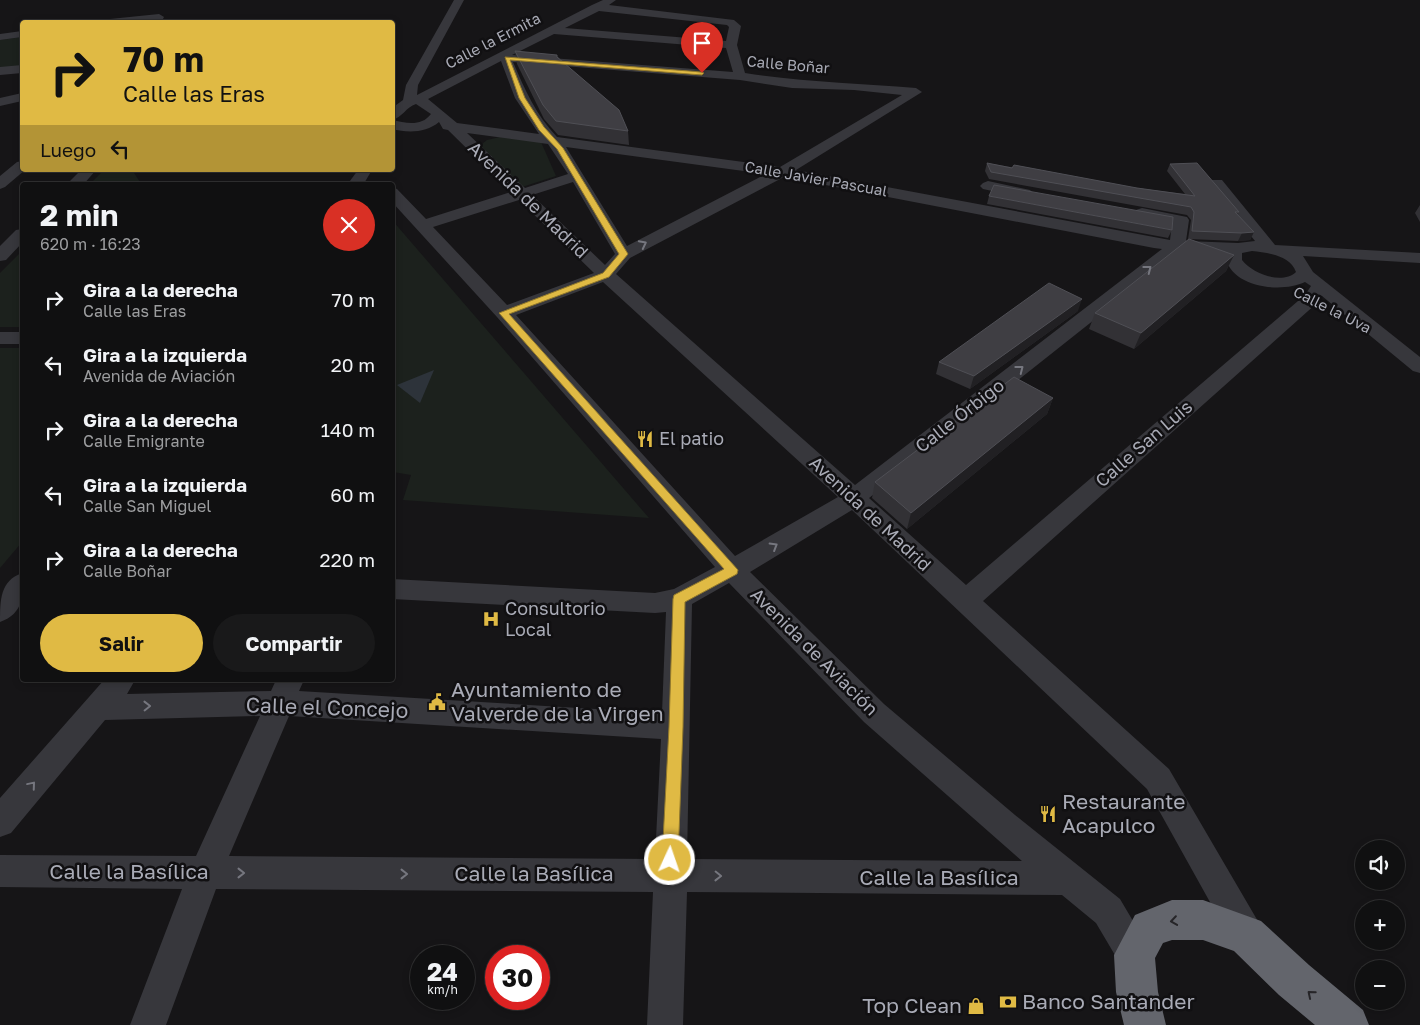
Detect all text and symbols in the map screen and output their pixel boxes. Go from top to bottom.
street label: Calle la Ermita [442,8,543,72]
pin [681,22,723,73]
icon: arrive [688,29,716,57]
text: 70 m [123,38,204,80]
icon: right [40,40,105,105]
street label: Calle Boñar [746,51,830,77]
text: Calle las Eras [123,80,265,107]
icon: left [106,135,134,163]
street label: Avenida de Madrid [464,136,593,262]
text: Luego [40,138,96,161]
street label: Calle Javier Pascual [743,157,889,199]
text: 2 min [40,197,118,233]
button: close [323,199,375,251]
text: 620 m · 16:23 [40,234,141,254]
one-way arrow [638,240,647,250]
one-way arrow [1142,267,1151,275]
text: Gira a la derecha [83,278,238,301]
street label: Calle la Uva [1291,282,1374,336]
icon: right [40,286,68,314]
text: 70 m [332,288,375,311]
text: Calle las Eras [83,301,186,321]
text: Gira a la izquierda [83,343,247,366]
icon: left [40,351,68,379]
text: 20 m [331,353,375,376]
text: Avenida de Aviación [83,366,235,386]
one-way arrow [1014,366,1023,375]
street label: Calle Órbigo [911,374,1008,457]
street label: Calle San Luis [1090,395,1196,491]
text: Gira a la derecha [83,408,238,431]
icon: right [40,416,68,444]
text: 140 m [321,418,375,441]
place label: El patio [659,427,724,449]
restaurant icon: El patio [635,429,655,449]
text: Calle Emigrante [83,431,205,451]
street label: Avenida de Madrid [805,451,936,575]
text: Gira a la izquierda [83,473,247,496]
icon: left [40,481,68,509]
text: 60 m [330,483,375,506]
text: Calle San Miguel [83,496,211,516]
text: Gira a la derecha [83,538,238,561]
one-way arrow [769,542,778,552]
icon: right [40,546,68,574]
text: 220 m [320,548,375,571]
text: Calle Boñar [83,561,172,581]
street label: Avenida de Aviación [746,583,883,720]
place label: Consultorio Local [505,597,606,640]
hospital icon: Consultorio Local [481,609,501,629]
button: Salir [40,614,203,672]
button: Compartir [213,614,375,672]
place label: Ayuntamiento de Valverde de la Virgen [451,676,664,726]
street label: Calle el Concejo [245,691,409,723]
public building icon: Ayuntamiento de Valverde de la Virgen [427,692,447,712]
one-way arrow [143,701,151,711]
one-way arrow [26,781,35,790]
place label: Restaurante Acapulco [1062,788,1185,838]
restaurant icon: Restaurante Acapulco [1038,804,1058,824]
position arrow [643,833,695,885]
map controls [1355,840,1405,1010]
button: sound [1355,840,1405,890]
street label: Calle la Basílica [49,858,209,884]
street label: Calle la Basílica [454,860,614,886]
street label: Calle la Basílica [859,864,1019,890]
one-way arrow [238,868,245,878]
one-way arrow [400,869,408,879]
one-way arrow [714,871,722,881]
button: + [1355,900,1405,950]
one-way arrow [1169,916,1178,926]
speed limit sign: 30 [485,945,550,1010]
text: 24 [427,956,458,987]
button: − [1355,960,1405,1010]
text: km/h [427,982,458,997]
place label: Banco Santander [1022,988,1195,1014]
one-way arrow [1307,990,1316,999]
place label: Top Clean [862,992,962,1018]
bank icon: Banco Santander [998,992,1018,1012]
shop icon: Top Clean [966,996,986,1016]

